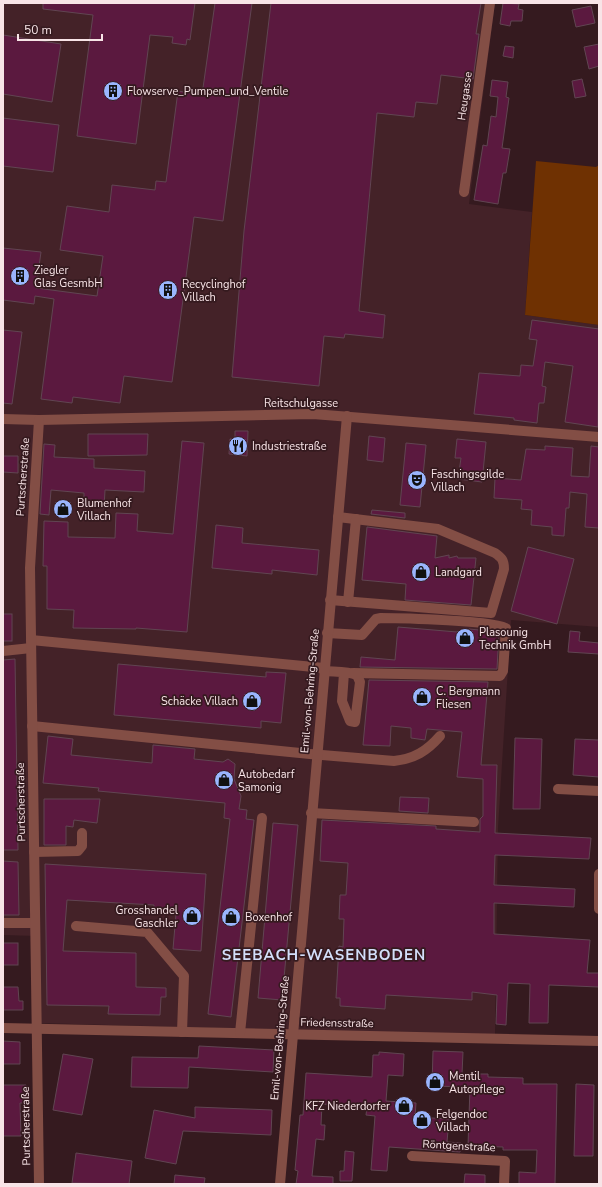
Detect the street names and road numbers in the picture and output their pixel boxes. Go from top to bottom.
street label: Heugasse [454,70,476,121]
street label: Reitschulgasse [264,396,338,411]
street label: Purtscherstraße [13,437,33,517]
street label: Emil-von-Behring-Straße [297,628,323,754]
street label: Purtscherstraße [13,762,29,842]
street label: Emil-von-Behring-Straße [267,975,293,1101]
street label: Friedensstraße [300,1015,374,1031]
street label: Purtscherstraße [18,1086,34,1166]
street label: Röntgenstraße [422,1137,496,1155]

